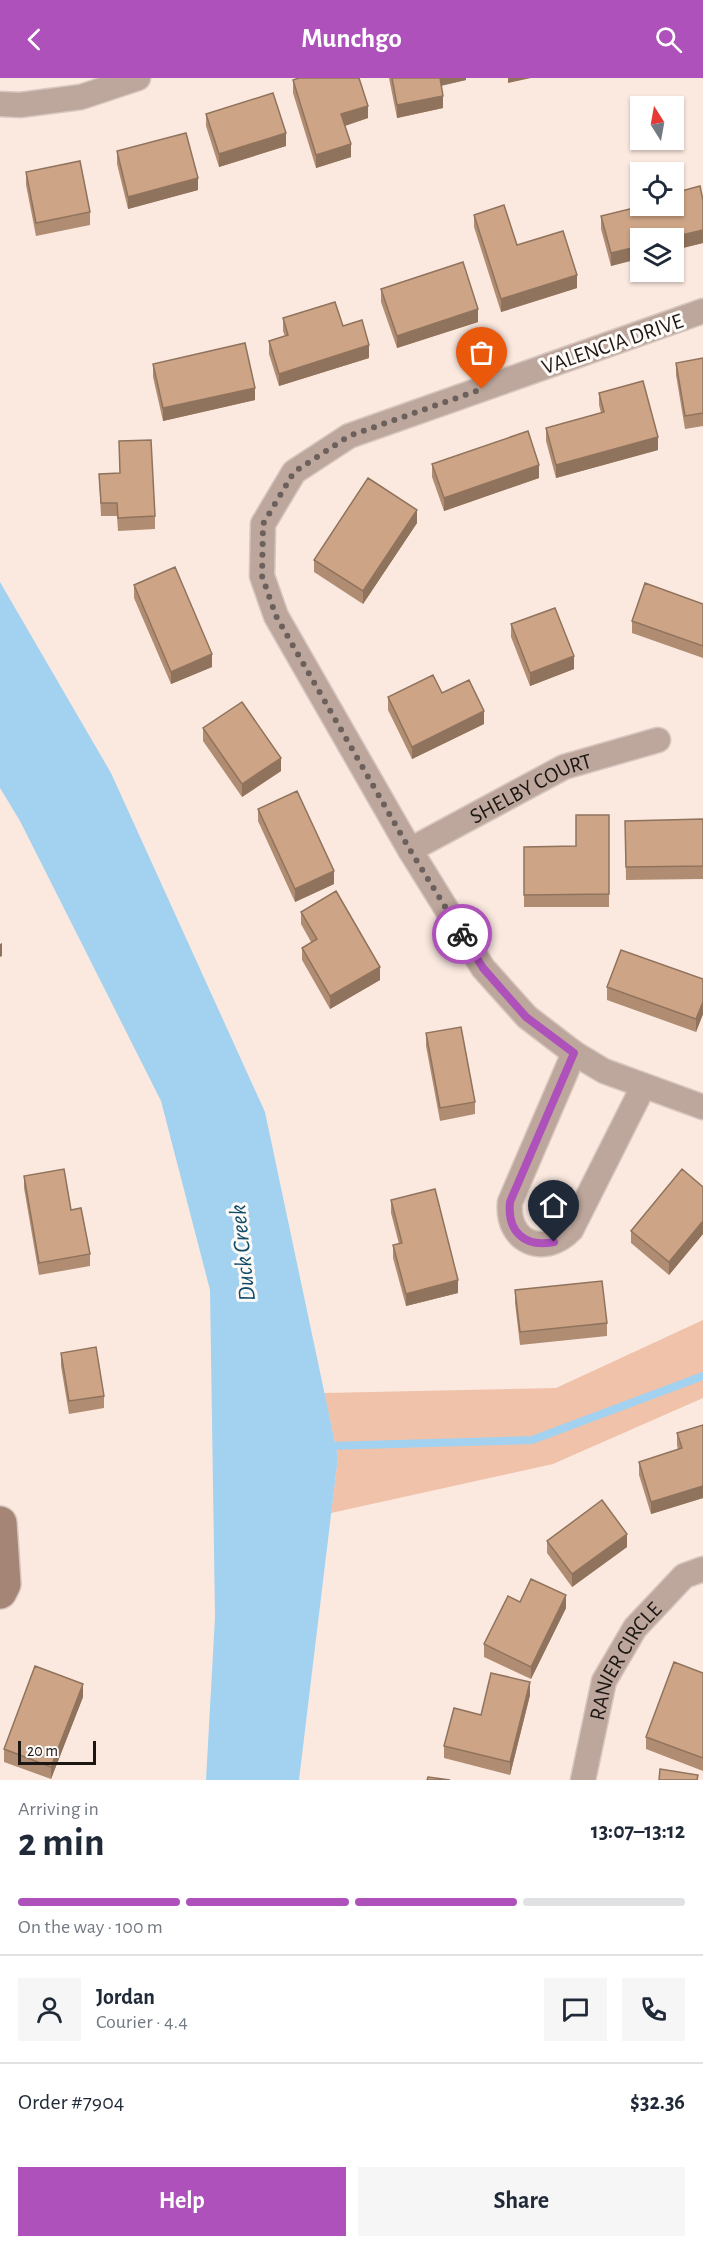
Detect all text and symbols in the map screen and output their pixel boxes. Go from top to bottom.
icon: back [18,23,51,56]
icon: search [652,23,685,56]
text: Munchgo [301,25,402,52]
north arrow [630,96,684,150]
map controls [630,96,684,282]
button: locate [630,162,684,216]
button: layers [630,228,684,282]
street label: VALENCIA DRIVE [539,309,686,378]
pin [456,327,507,389]
icon: bag [465,336,498,369]
street label: SHELBY COURT [466,750,594,828]
courier [432,904,492,964]
icon: bike [446,918,479,951]
pin [528,1180,579,1242]
icon: home [537,1189,570,1222]
water label: Duck Creek [226,1203,260,1303]
street label: RANIER CIRCLE [586,1598,666,1722]
scale bar [18,1738,96,1766]
text: 20 m [27,1743,58,1759]
text: Arriving in [18,1799,99,1819]
text: 13:07–13:12 [591,1820,685,1842]
text: 2 min [18,1824,105,1863]
text: On the way · 100 m [18,1917,163,1937]
button: person [18,1978,81,2041]
button: chat [544,1978,607,2041]
button: phone [622,1978,685,2041]
text: Jordan [96,1986,155,2008]
text: Courier · 4.4 [96,2012,188,2032]
text: Order #7904 [18,2091,124,2113]
text: $32.36 [630,2091,685,2113]
button: Help [18,2167,346,2236]
button: Share [358,2167,685,2236]

